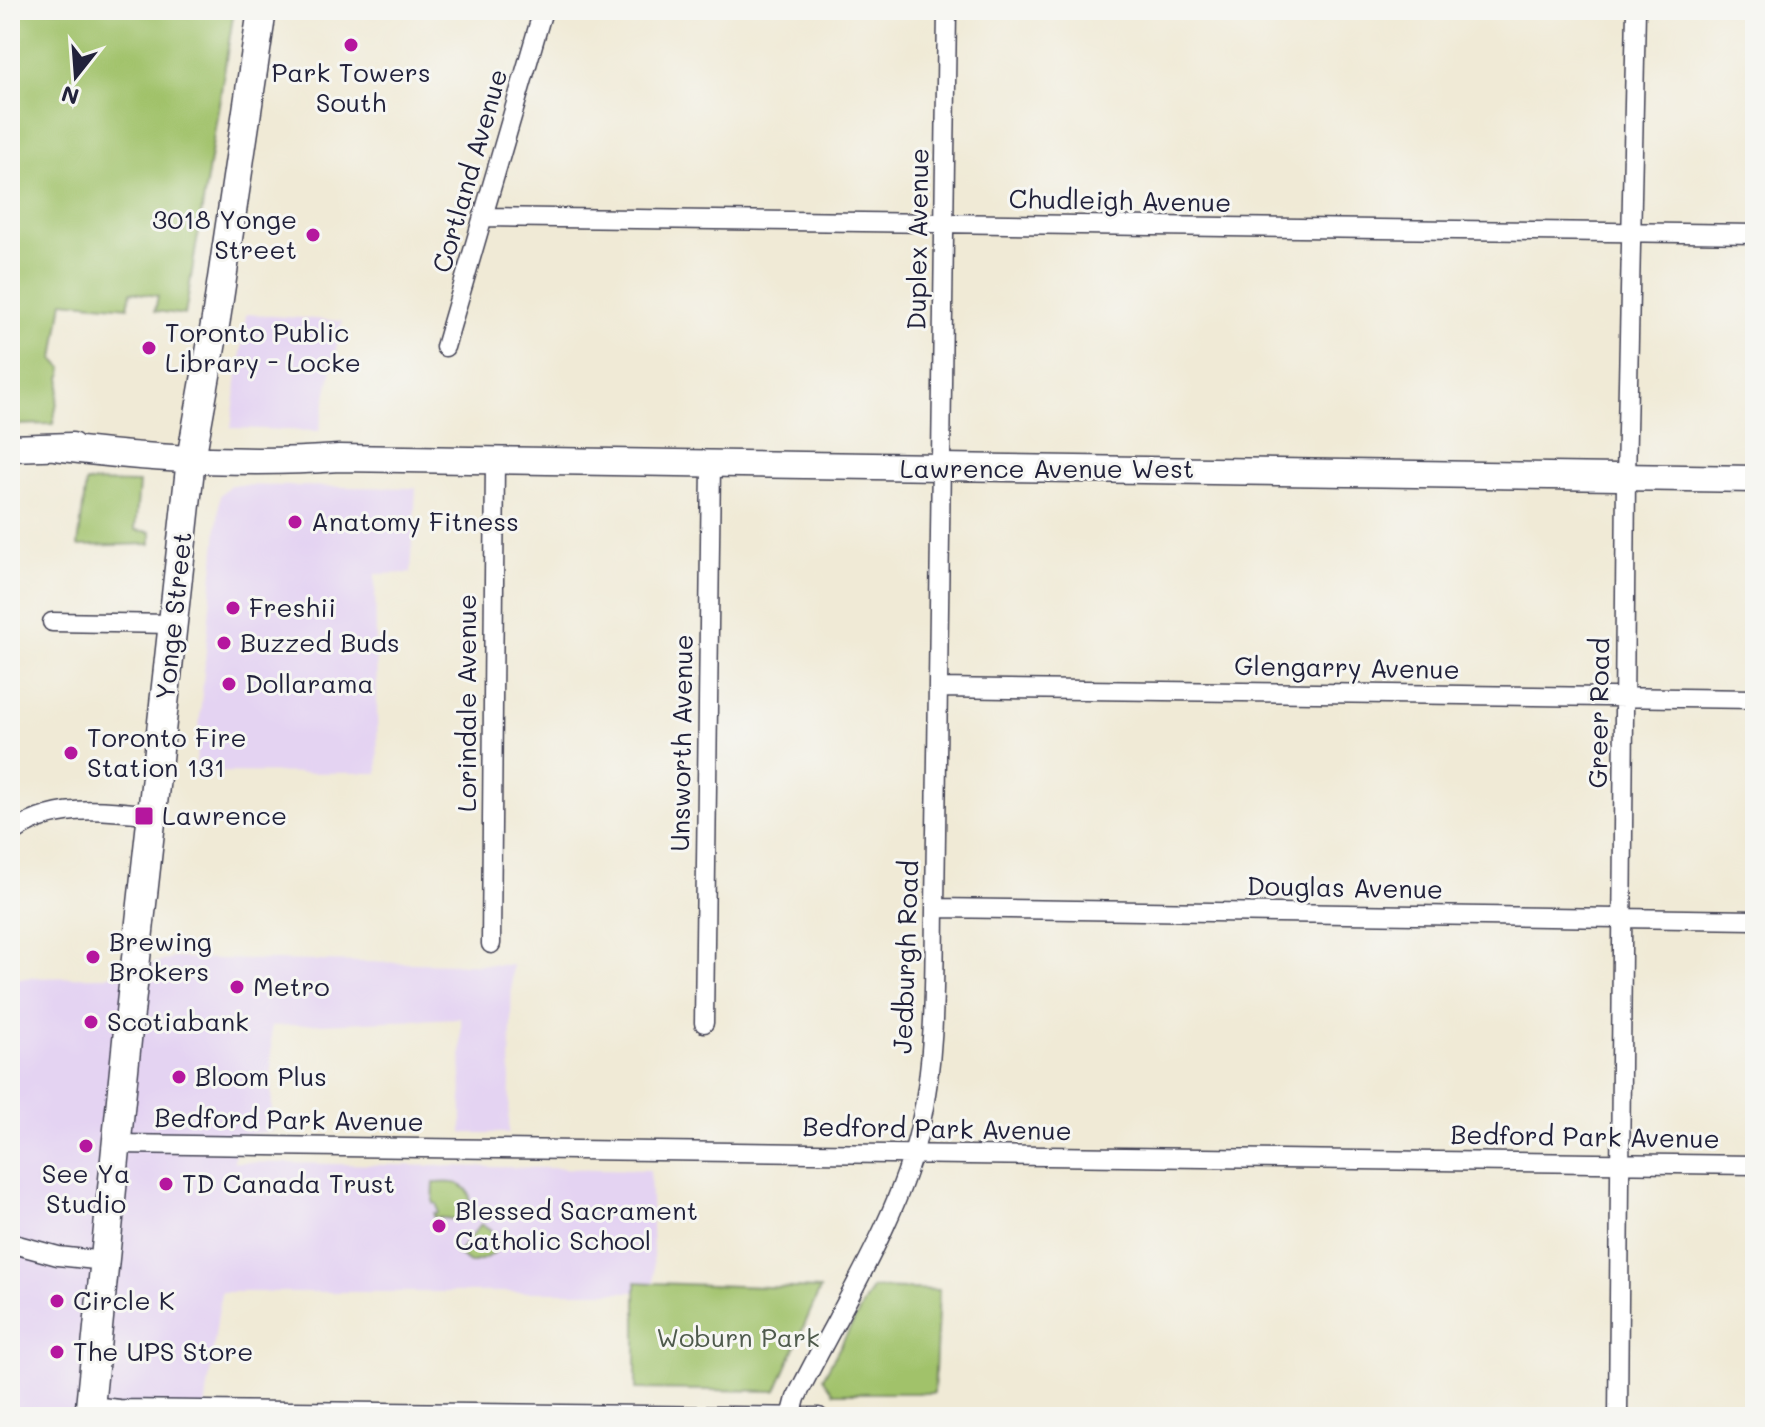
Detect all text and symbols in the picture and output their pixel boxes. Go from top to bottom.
north arrow [36,36,116,116]
marker: Park Towers South [342,36,360,54]
place label: Park Towers South [271,55,431,119]
street label: Cortland Avenue [424,65,514,277]
text: N [58,79,82,112]
street label: Duplex Avenue [898,148,936,330]
street label: Chudleigh Avenue [1008,181,1232,219]
place label: 3018 Yonge Street [152,202,297,266]
marker: 3018 Yonge Street [304,226,322,244]
place label: Toronto Public Library - Locke [165,315,361,379]
marker: Toronto Public Library - Locke [140,339,158,357]
street label: Lawrence Avenue West [900,451,1194,485]
place label: Anatomy Fitness [311,504,519,538]
marker: Anatomy Fitness [286,513,304,531]
street label: Yonge Street [147,530,199,702]
place label: Freshii [249,590,336,624]
street label: Lorindale Avenue [449,594,483,812]
marker: Freshii [224,599,242,617]
place label: Buzzed Buds [240,625,400,659]
marker: Buzzed Buds [215,634,233,652]
street label: Unsworth Avenue [662,634,700,852]
street label: Greer Road [1580,637,1616,789]
street label: Glengarry Avenue [1234,648,1460,686]
place label: Dollarama [245,666,374,700]
marker: Dollarama [220,675,238,693]
place label: Toronto Fire Station 131 [87,720,247,784]
marker: Toronto Fire Station 131 [62,744,80,762]
place label: Lawrence [162,798,287,832]
marker: Lawrence [133,805,155,827]
street label: Jedburgh Road [885,860,925,1054]
street label: Douglas Avenue [1247,868,1443,906]
place label: Brewing Brokers [109,924,212,988]
marker: Brewing Brokers [84,948,102,966]
place label: Metro [253,969,330,1003]
marker: Metro [228,978,246,996]
place label: Scotiabank [107,1004,249,1038]
marker: Scotiabank [82,1013,100,1031]
place label: Bloom Plus [195,1059,327,1093]
marker: Bloom Plus [170,1068,188,1086]
street label: Bedford Park Avenue [154,1100,424,1138]
street label: Bedford Park Avenue [802,1109,1072,1147]
street label: Bedford Park Avenue [1450,1117,1720,1155]
marker: See Ya Studio [77,1137,95,1155]
place label: See Ya Studio [42,1156,130,1220]
place label: TD Canada Trust [182,1166,395,1200]
marker: TD Canada Trust [157,1175,175,1193]
place label: Blessed Sacrament Catholic School [455,1193,698,1257]
marker: Blessed Sacrament Catholic School [430,1217,448,1235]
place label: Circle K [73,1283,175,1317]
marker: Circle K [48,1292,66,1310]
park label: Woburn Park [656,1320,820,1354]
place label: The UPS Store [73,1334,253,1368]
marker: The UPS Store [48,1343,66,1361]

